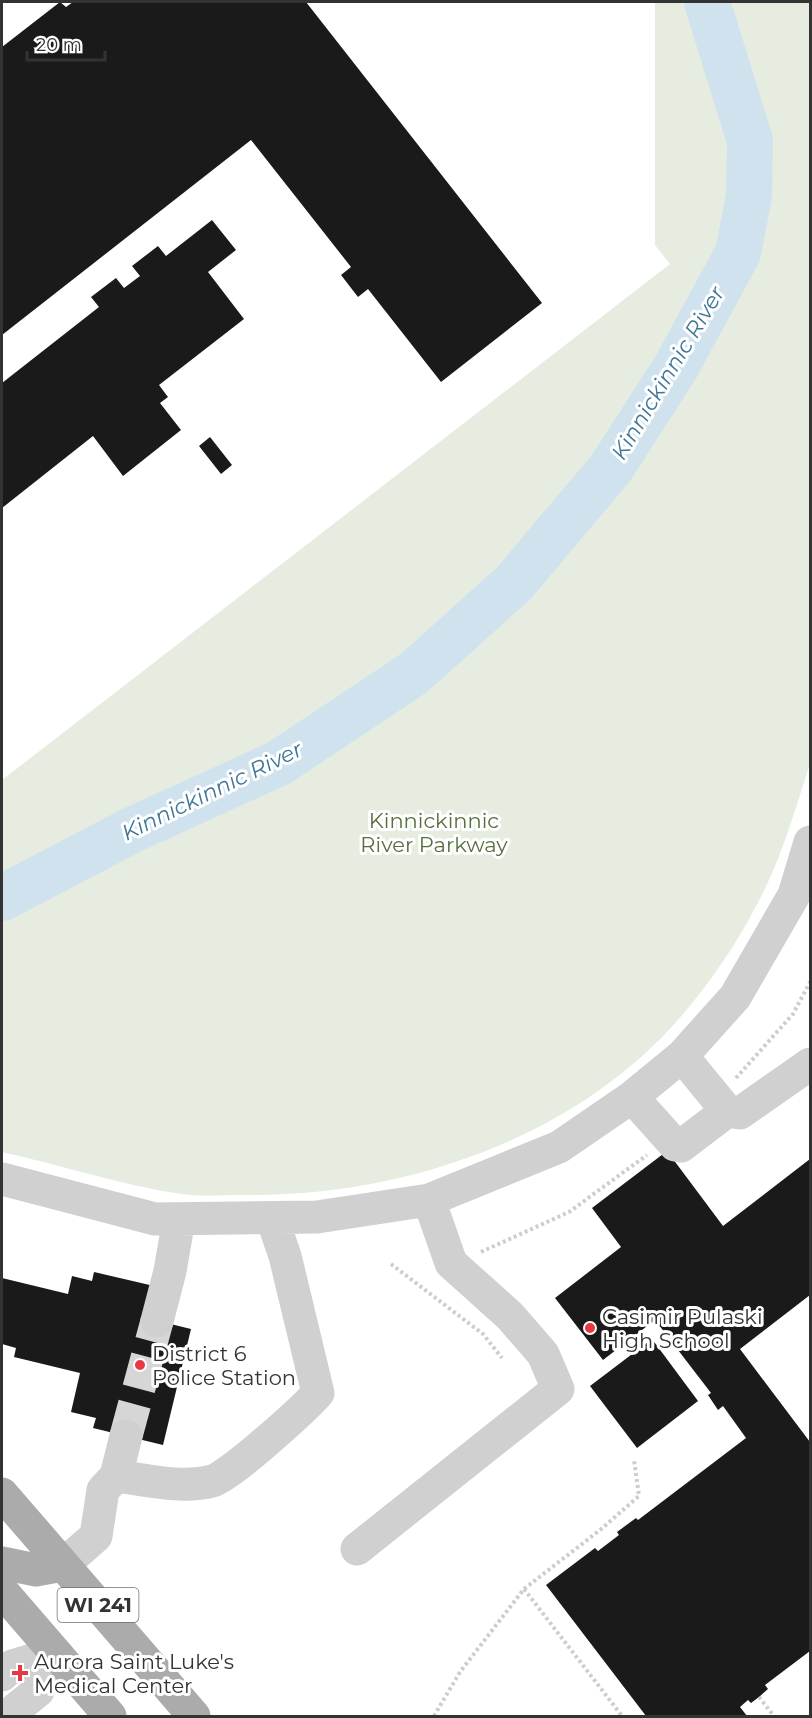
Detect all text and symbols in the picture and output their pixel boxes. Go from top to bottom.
scale bar [27,24,105,62]
text: 20 m [36,34,82,56]
water label: Kinnickinnic River [605,280,731,465]
water label: Kinnickinnic River [117,735,308,846]
park label: Kinnickinnic River Parkway [360,808,508,857]
place label: Casimir Pulaski High School [602,1304,763,1353]
marker: Casimir Pulaski High School [583,1321,597,1335]
place label: District 6 Police Station [152,1341,296,1390]
marker: District 6 Police Station [133,1358,147,1372]
road number: WI 241 [57,1588,138,1622]
place label: Aurora Saint Luke's Medical Center [34,1649,234,1698]
marker: Aurora Saint Luke's Medical Center [11,1664,29,1682]

